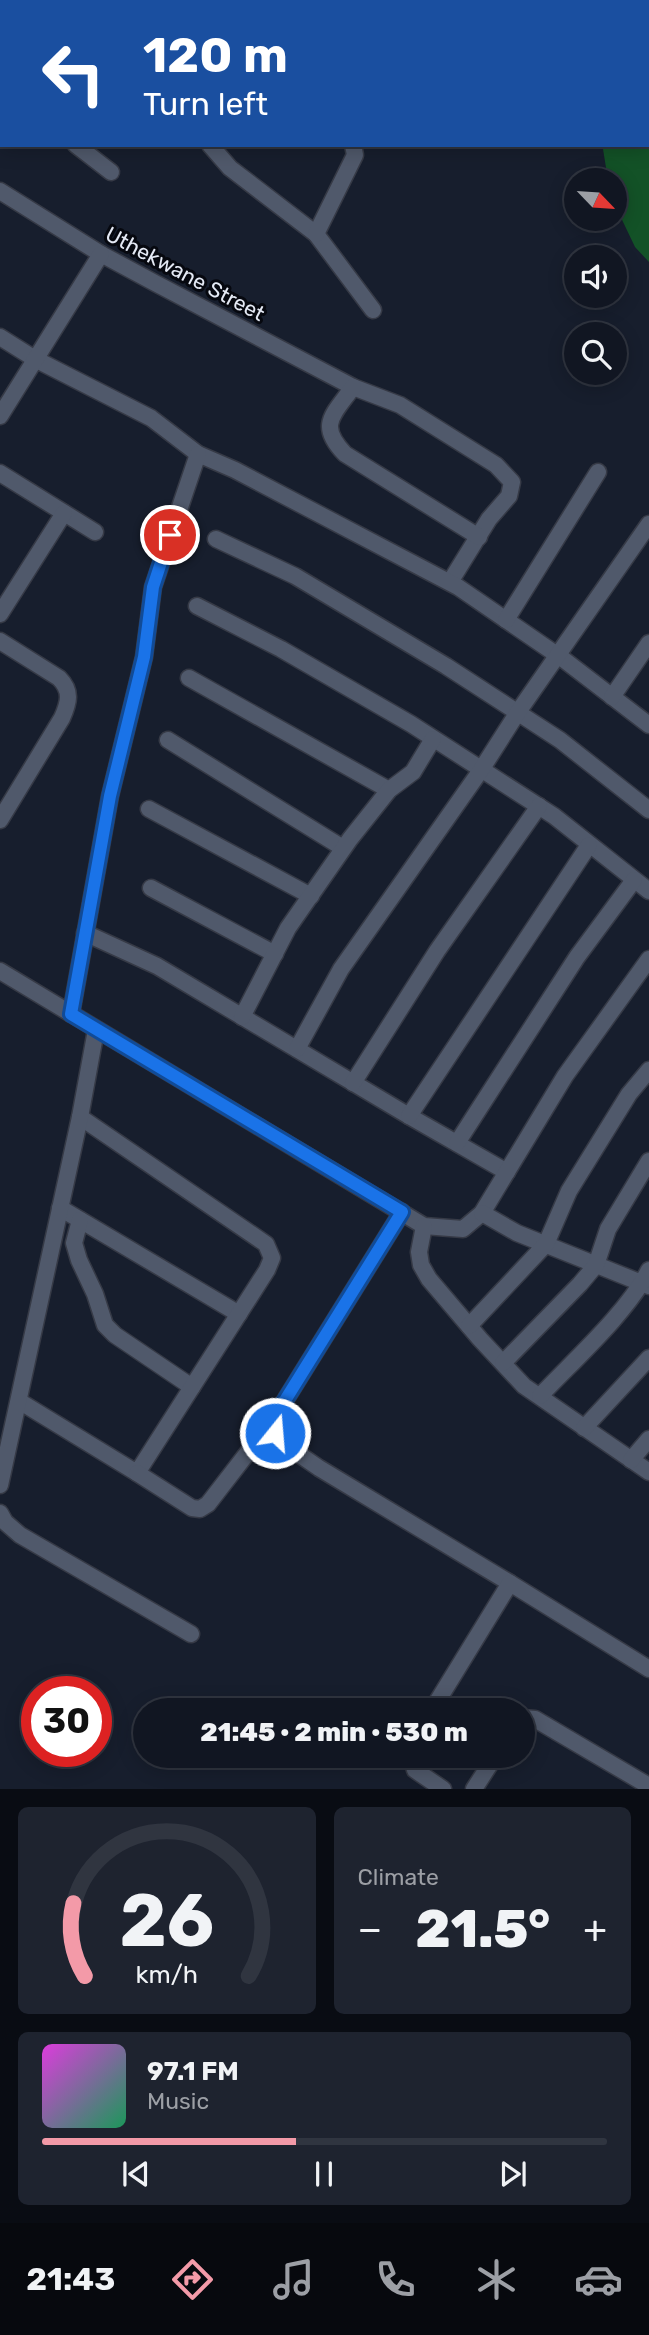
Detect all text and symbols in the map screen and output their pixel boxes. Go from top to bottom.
text: 120 m [143,26,288,84]
icon: left [28,28,119,119]
text: Turn left [143,85,268,123]
north arrow [564,168,626,231]
map controls [564,168,627,385]
street label: Uthekwane Street [101,221,269,326]
button: sound [564,245,627,308]
button: search [564,322,627,385]
pin [140,505,200,565]
icon: arrive [151,516,189,554]
position arrow [238,1396,312,1470]
speed limit sign: 30 [21,1676,112,1767]
text: 21:45 · 2 min · 530 m [200,1717,468,1748]
text: Climate [358,1863,439,1891]
text: 26 [119,1879,214,1965]
text: 21.5° [415,1898,550,1960]
text: − [358,1906,382,1952]
text: + [583,1906,607,1952]
text: km/h [136,1960,198,1989]
text: 97.1 FM [147,2056,239,2087]
text: Music [147,2087,209,2115]
icon: previous [117,2155,155,2193]
icon: pause [305,2155,343,2193]
icon: next [494,2155,532,2193]
icon: directions [168,2255,217,2304]
icon: music [269,2255,318,2304]
icon: phone [371,2255,420,2304]
icon: climate [472,2255,521,2304]
icon: car [574,2255,623,2304]
text: 21:43 [26,2260,115,2298]

